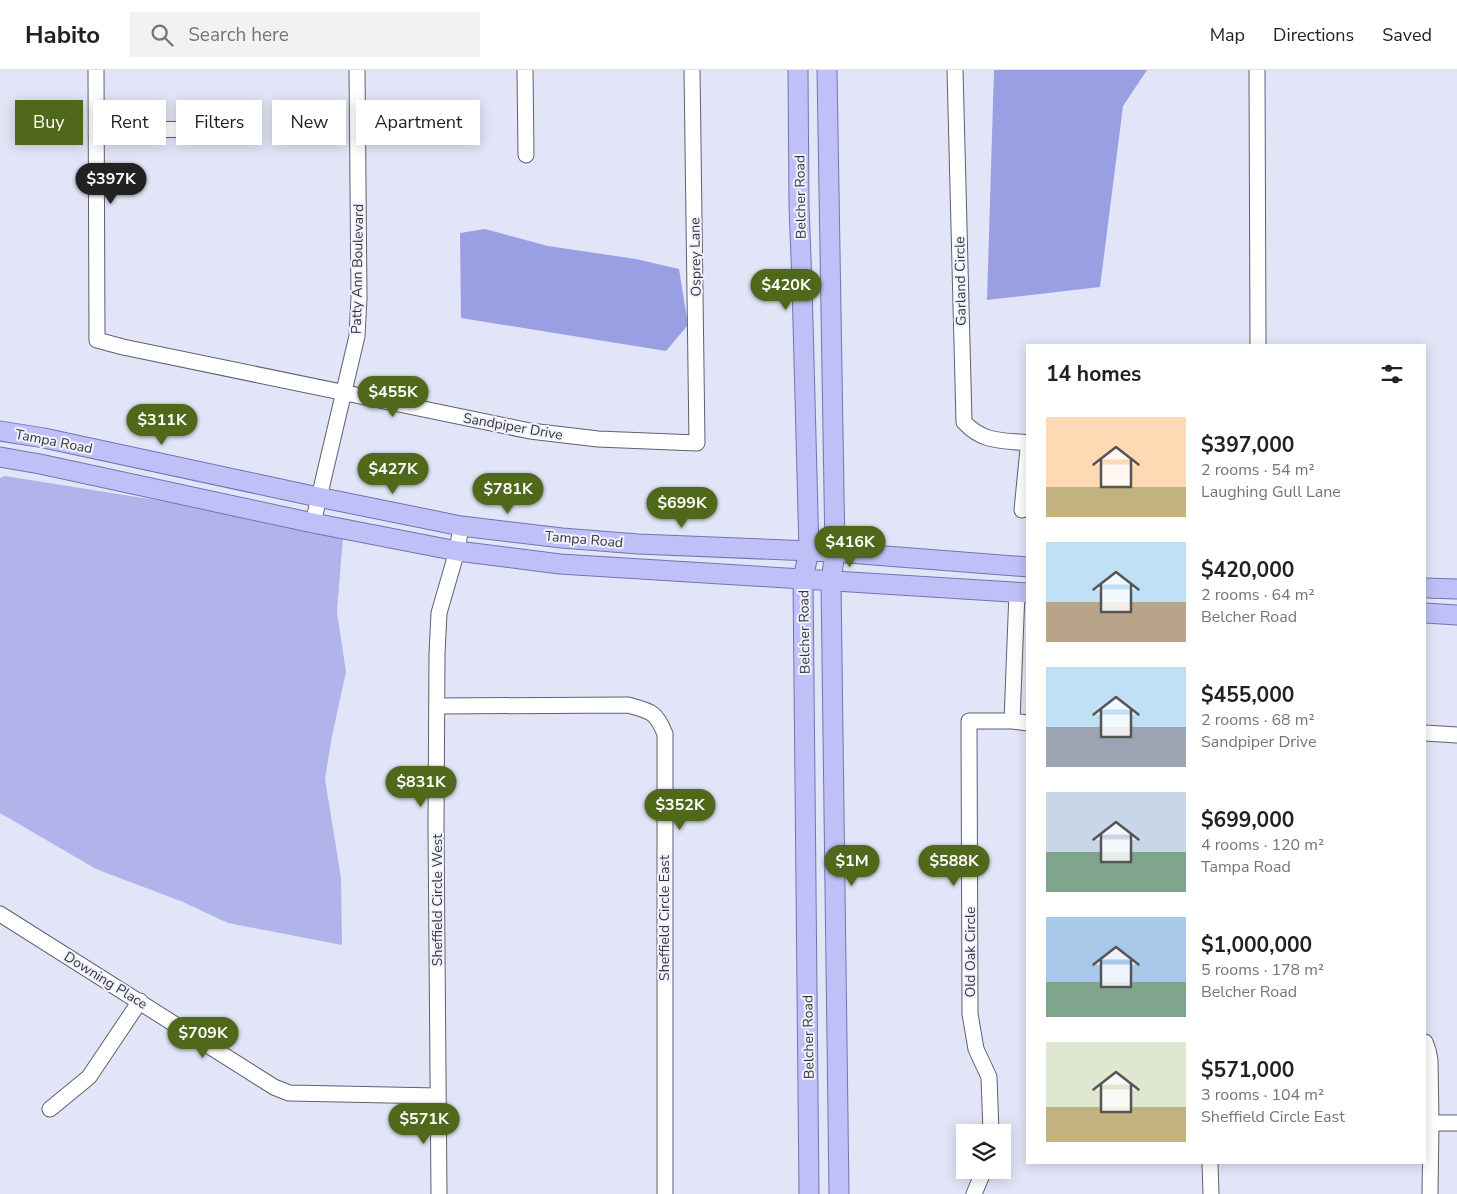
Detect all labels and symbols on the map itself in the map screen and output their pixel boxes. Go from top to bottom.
street label: Belcher Road [790,155,811,239]
pin: $397K [76,162,146,205]
street label: Patty Ann Boulevard [347,204,368,334]
street label: Osprey Lane [685,217,706,297]
street label: Garland Circle [950,236,971,326]
pin: $420K [751,268,821,311]
pin: $455K [358,376,428,418]
pin: $311K [127,404,197,446]
street label: Sandpiper Drive [462,408,564,445]
street label: Tampa Road [14,425,94,458]
pin: $427K [358,452,428,495]
pin: $781K [473,472,543,515]
pin: $699K [647,486,717,529]
pin: $416K [815,526,885,568]
street label: Tampa Road [544,527,624,552]
street label: Belcher Road [794,590,815,674]
pin: $831K [386,766,456,808]
pin: $352K [645,788,715,831]
street label: Sheffield Circle West [428,834,447,966]
pin: $1M [828,844,876,887]
pin: $588K [919,844,989,887]
street label: Sheffield Circle East [655,855,674,981]
street label: Old Oak Circle [961,907,980,997]
street label: Downing Place [60,947,151,1014]
street label: Belcher Road [798,995,819,1079]
pin: $709K [168,1016,238,1059]
pin: $571K [389,1102,459,1145]

